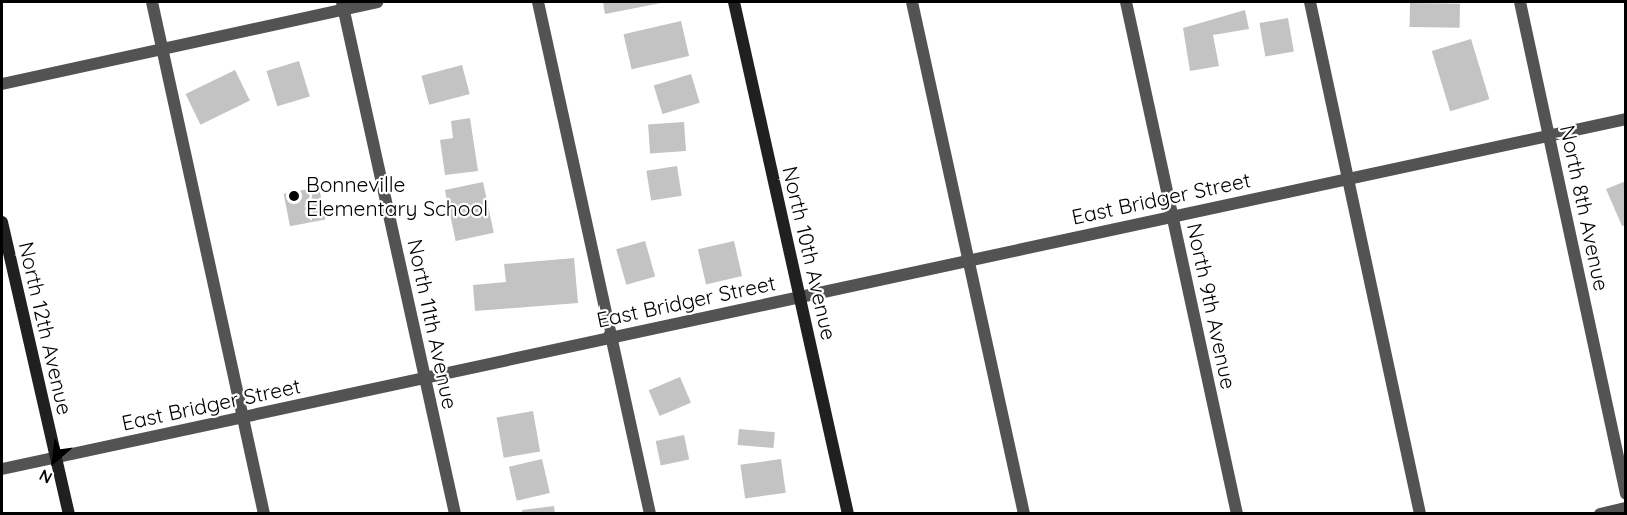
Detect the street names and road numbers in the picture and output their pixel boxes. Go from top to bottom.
street label: North 8th Avenue [1555,123,1615,293]
street label: North 10th Avenue [778,164,842,342]
street label: East Bridger Street [1069,167,1253,229]
street label: North 9th Avenue [1182,221,1242,391]
street label: North 11th Avenue [403,237,463,411]
street label: North 12th Avenue [14,239,78,417]
street label: East Bridger Street [594,270,778,332]
street label: East Bridger Street [119,373,303,435]

